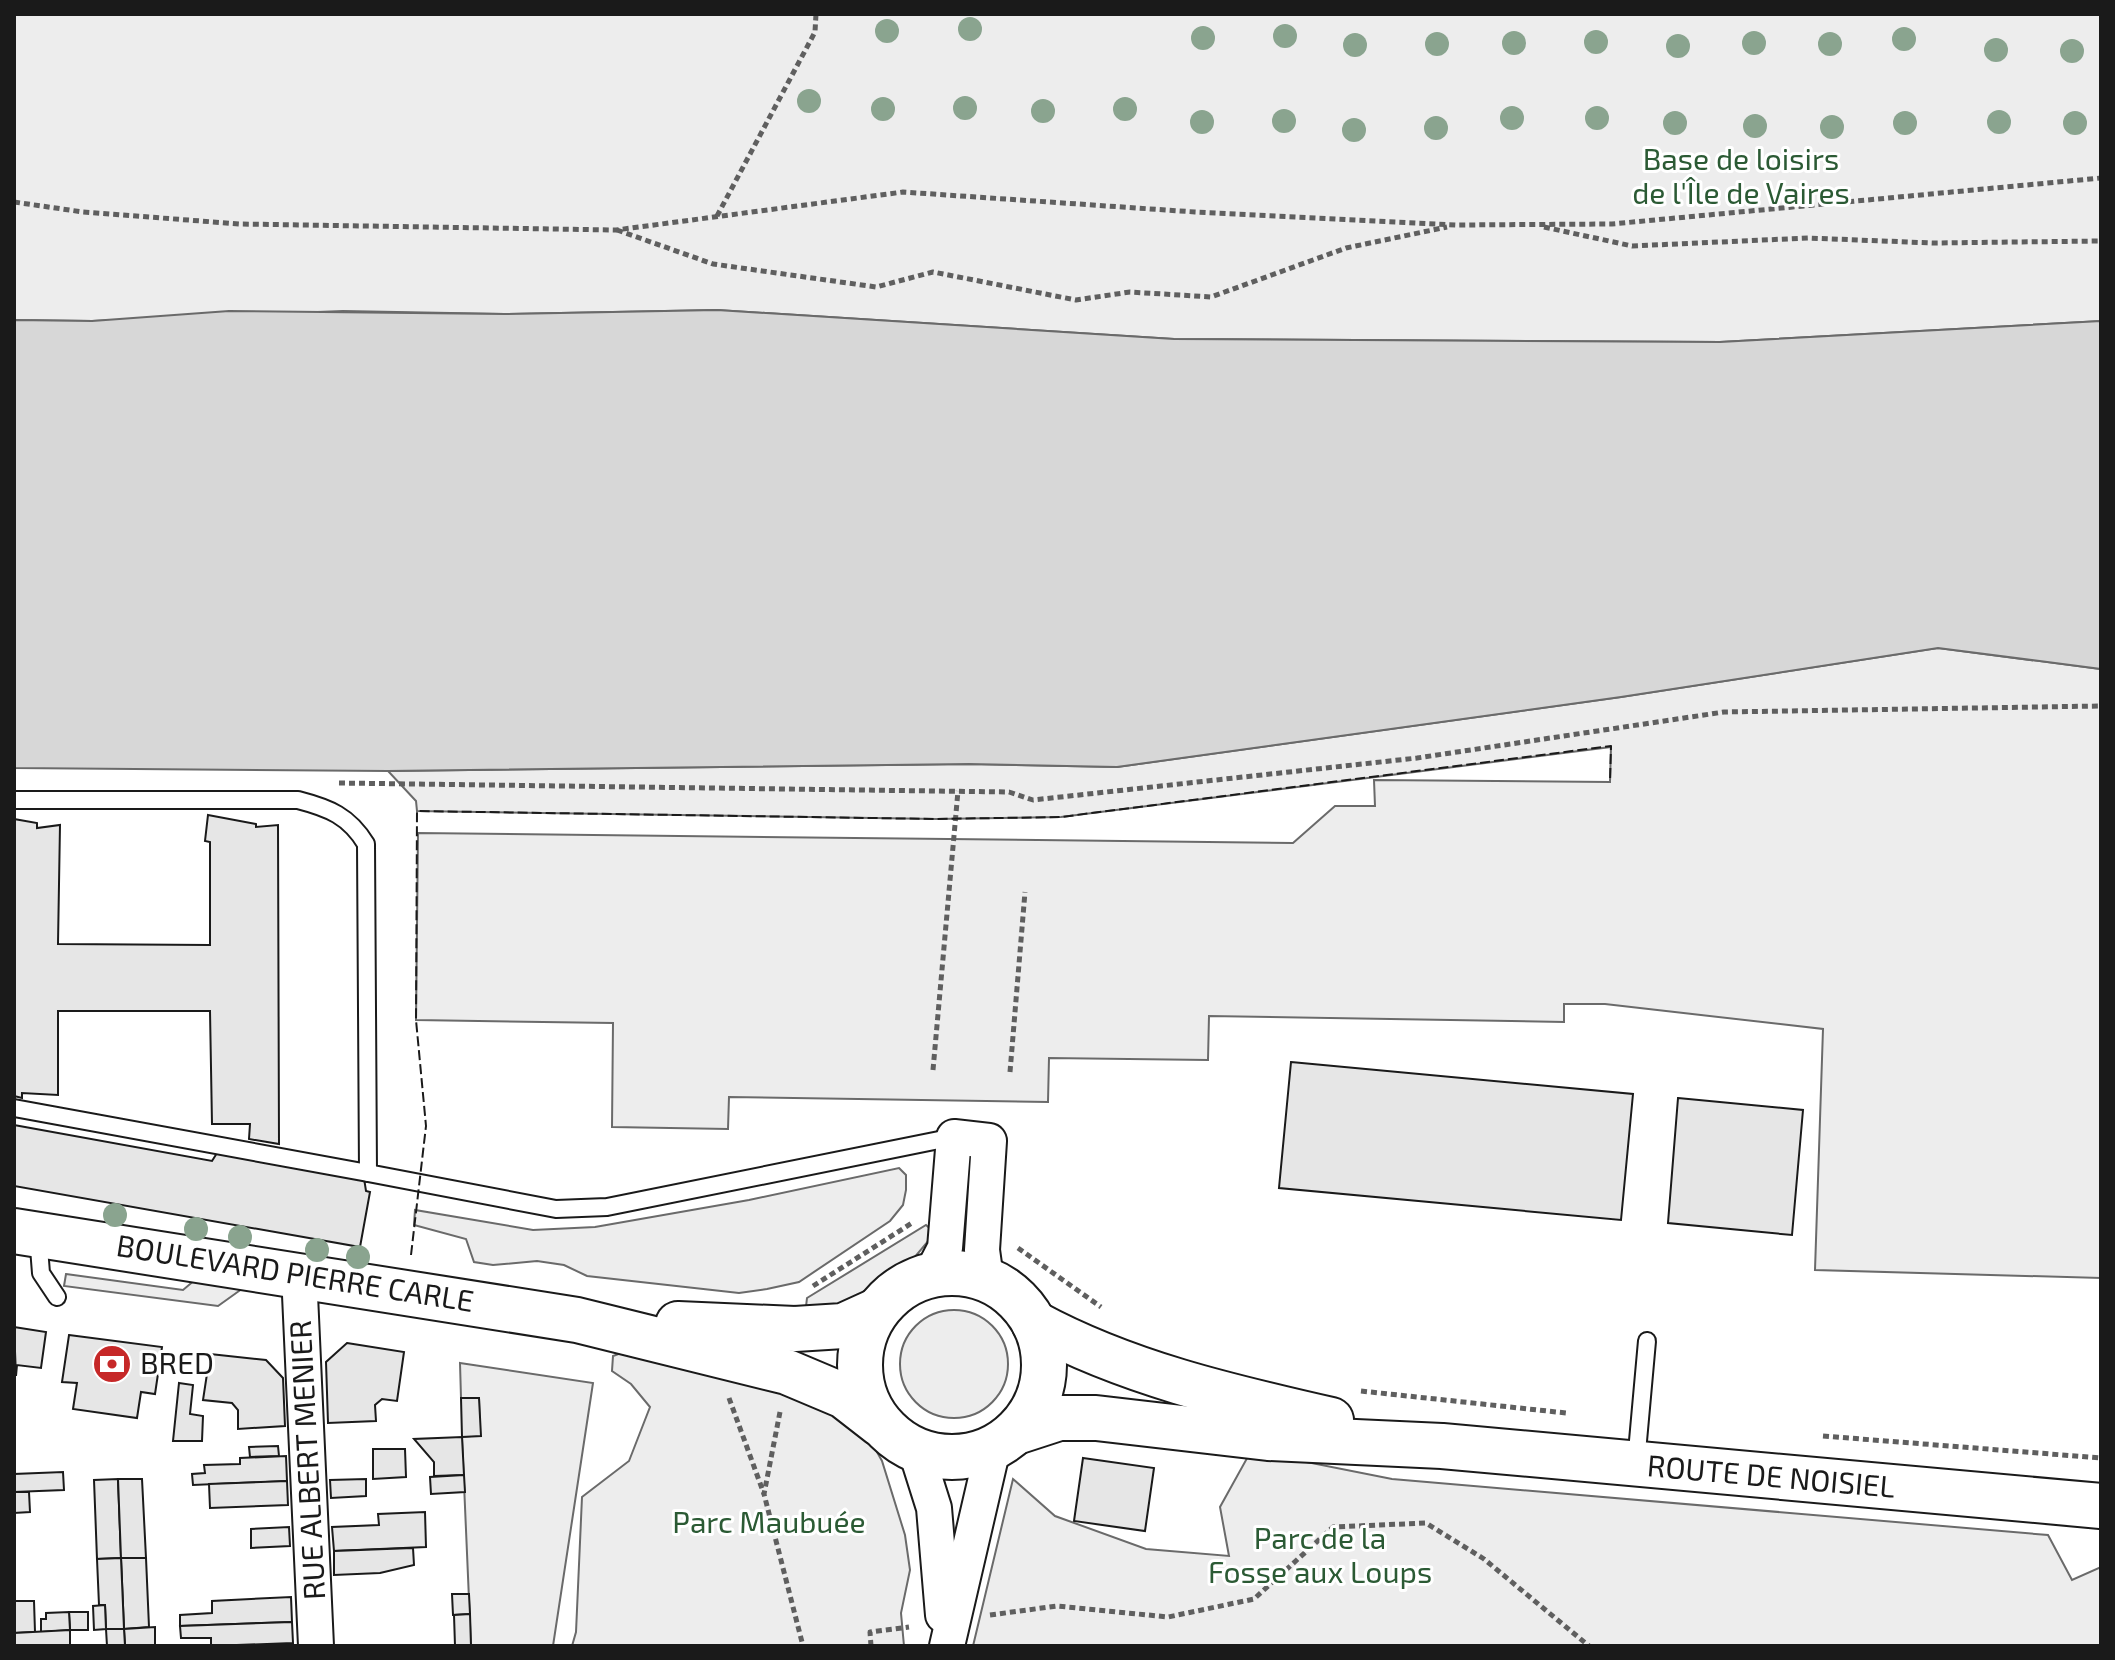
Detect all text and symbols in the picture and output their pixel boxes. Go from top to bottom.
park label: Base de loisirs de l'Île de Vaires [1632,140,1850,210]
street label: BOULEVARD PIERRE CARLE [114,1226,477,1318]
street label: RUE ALBERT MENIER [281,1319,331,1601]
bank icon: BRED [91,1343,133,1385]
place label: BRED [140,1344,214,1380]
street label: ROUTE DE NOISIEL [1646,1446,1897,1504]
park label: Parc Maubuée [672,1503,866,1539]
park label: Parc de la Fosse aux Loups [1208,1519,1432,1589]

